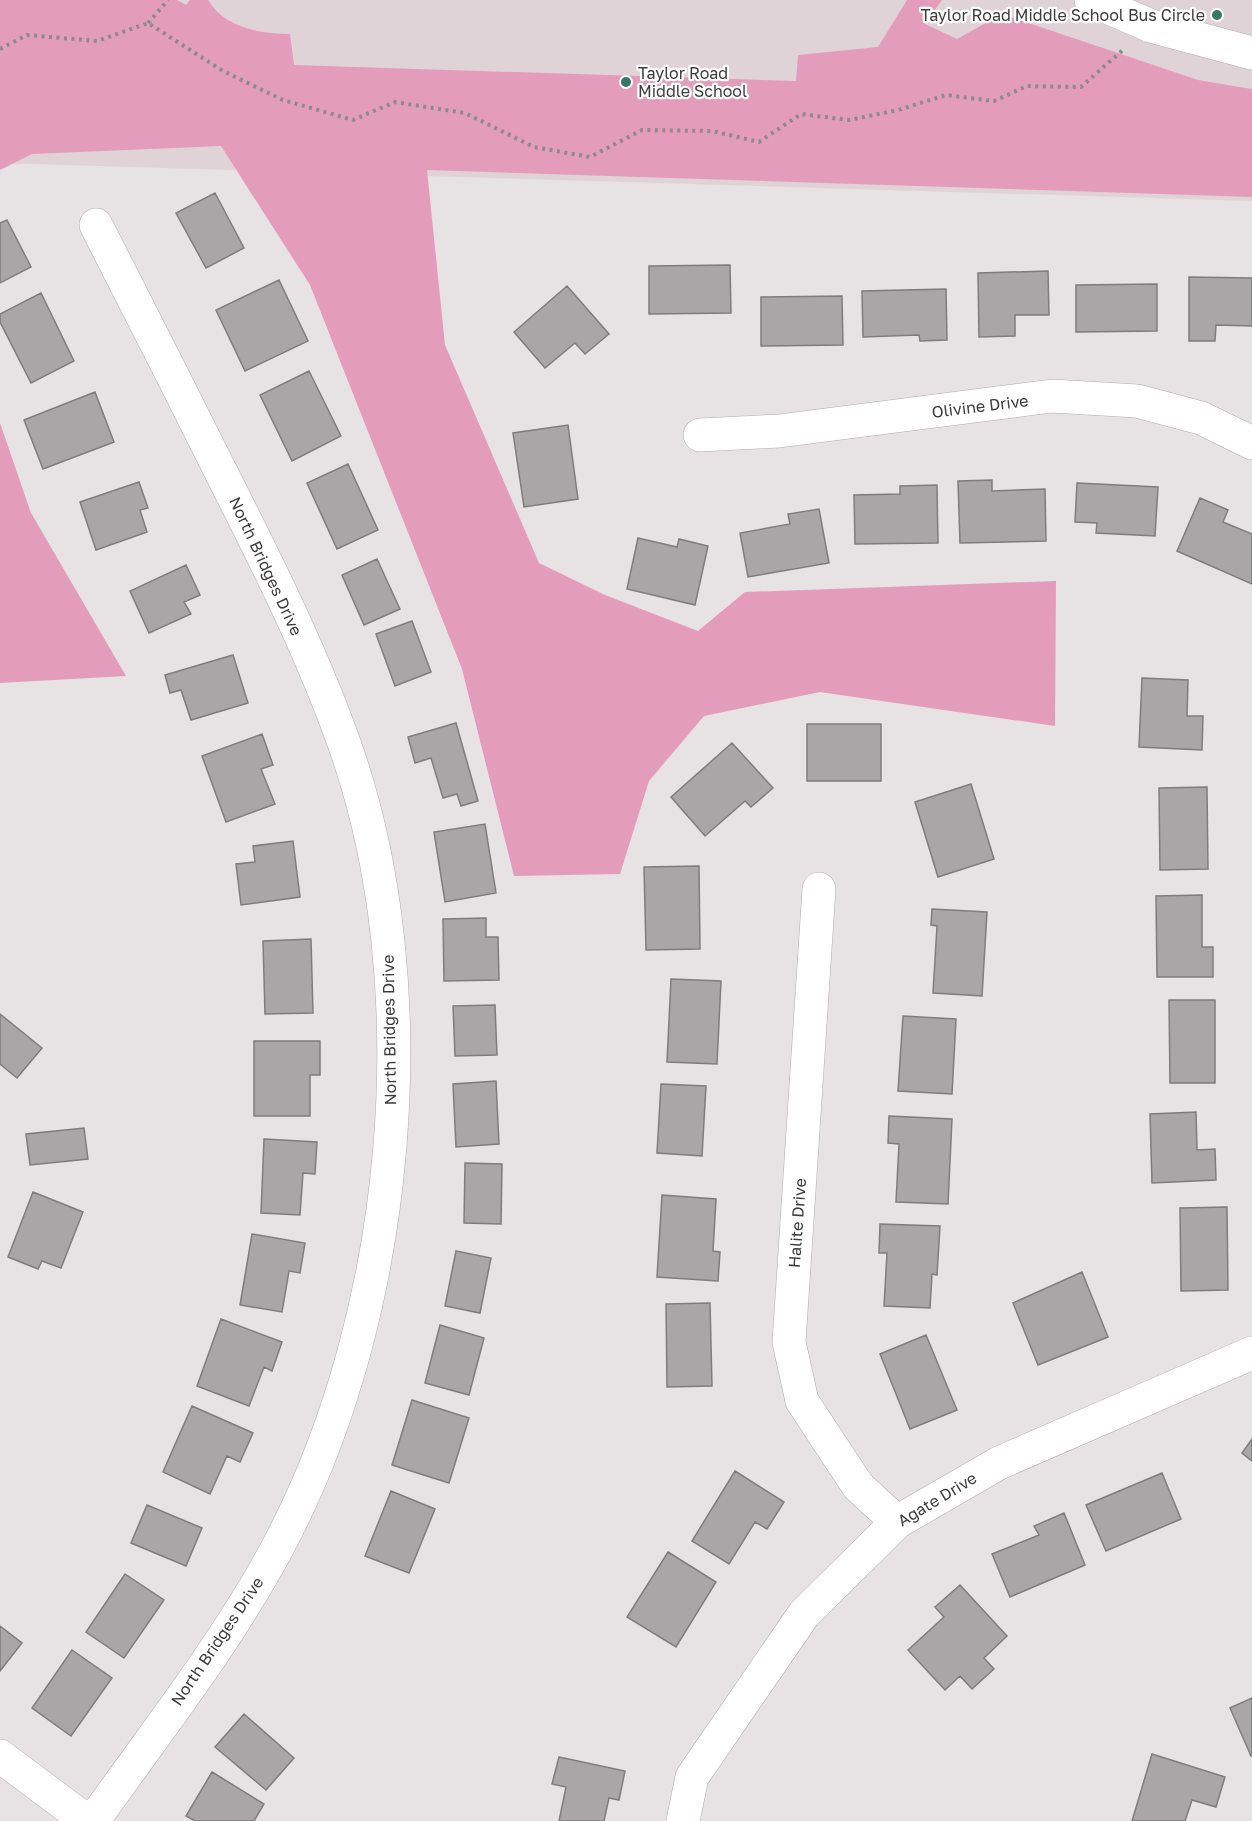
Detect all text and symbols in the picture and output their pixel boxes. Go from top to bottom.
place label: Taylor Road Middle School Bus Circle [921,5,1205,25]
marker: Taylor Road Middle School Bus Circle [1210,8,1224,22]
place label: Taylor Road Middle School [638,63,747,101]
marker: Taylor Road Middle School [619,75,633,89]
street label: Olivine Drive [931,390,1029,422]
street label: North Bridges Drive [225,493,307,639]
street label: North Bridges Drive [378,954,400,1106]
street label: Halite Drive [784,1177,810,1269]
street label: Agate Drive [894,1468,980,1530]
street label: North Bridges Drive [167,1573,267,1709]

